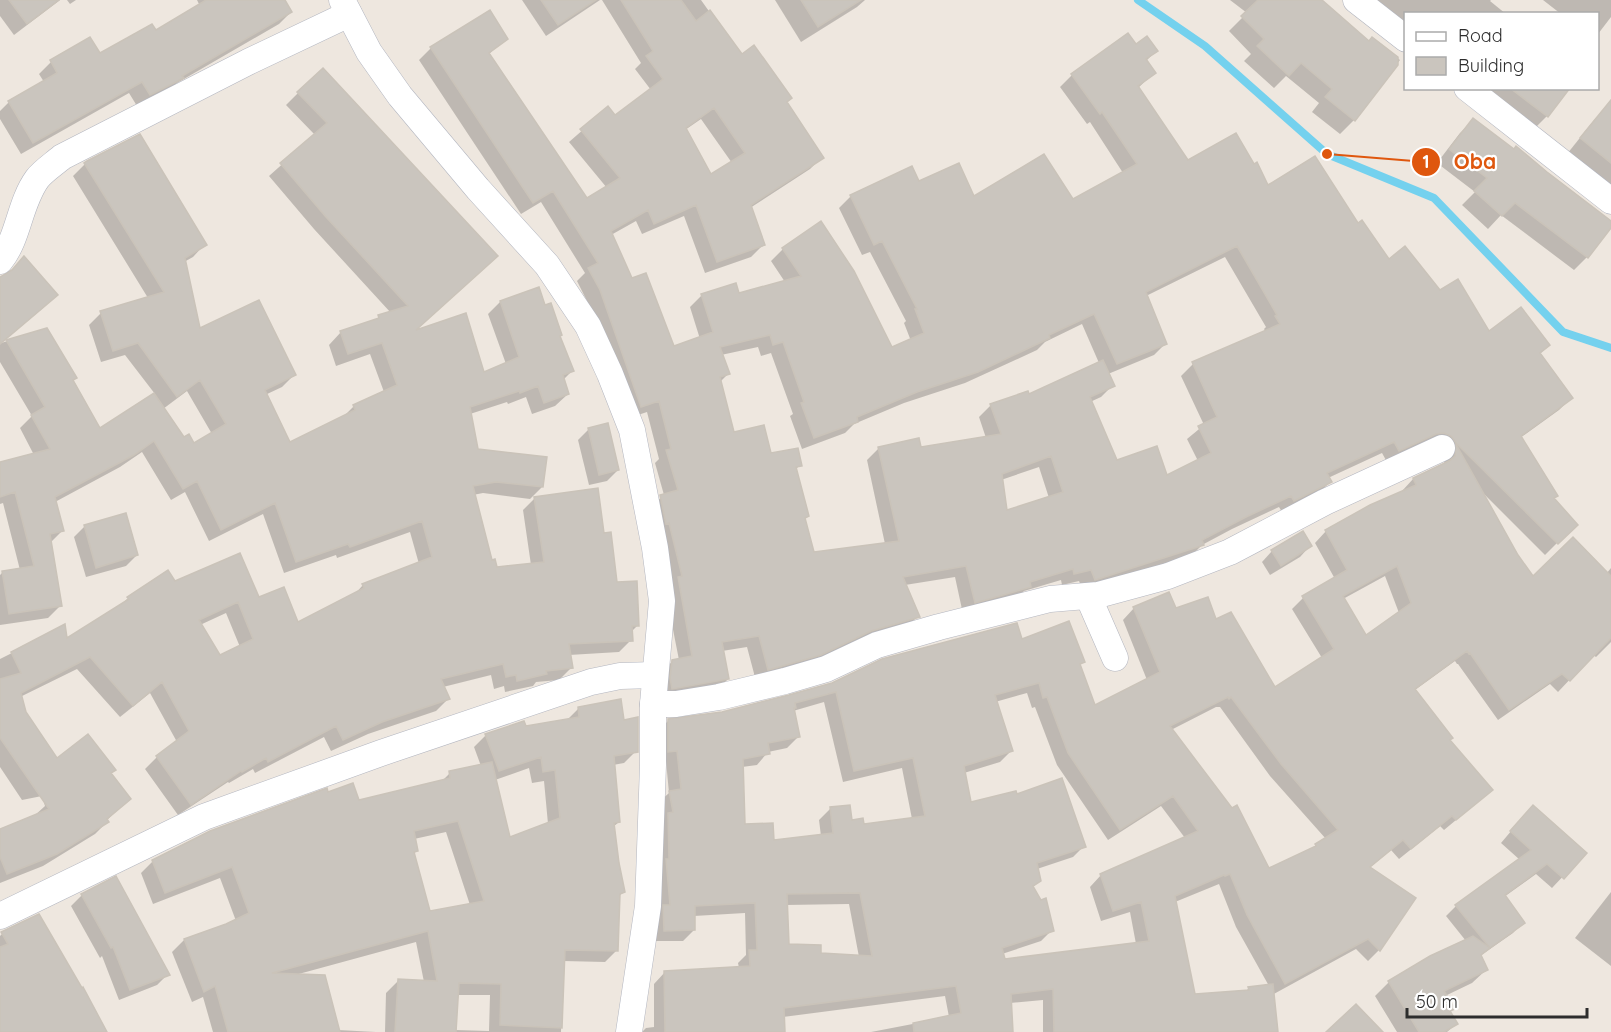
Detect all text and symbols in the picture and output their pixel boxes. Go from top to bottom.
legend [1404,12,1599,90]
text: Road [1458,24,1503,47]
text: Building [1458,54,1524,77]
callout: Oba [1411,142,1508,181]
text: Oba [1454,148,1496,174]
text: 1 [1422,150,1430,173]
scale bar [1407,981,1587,1019]
text: 50 m [1416,990,1458,1013]

